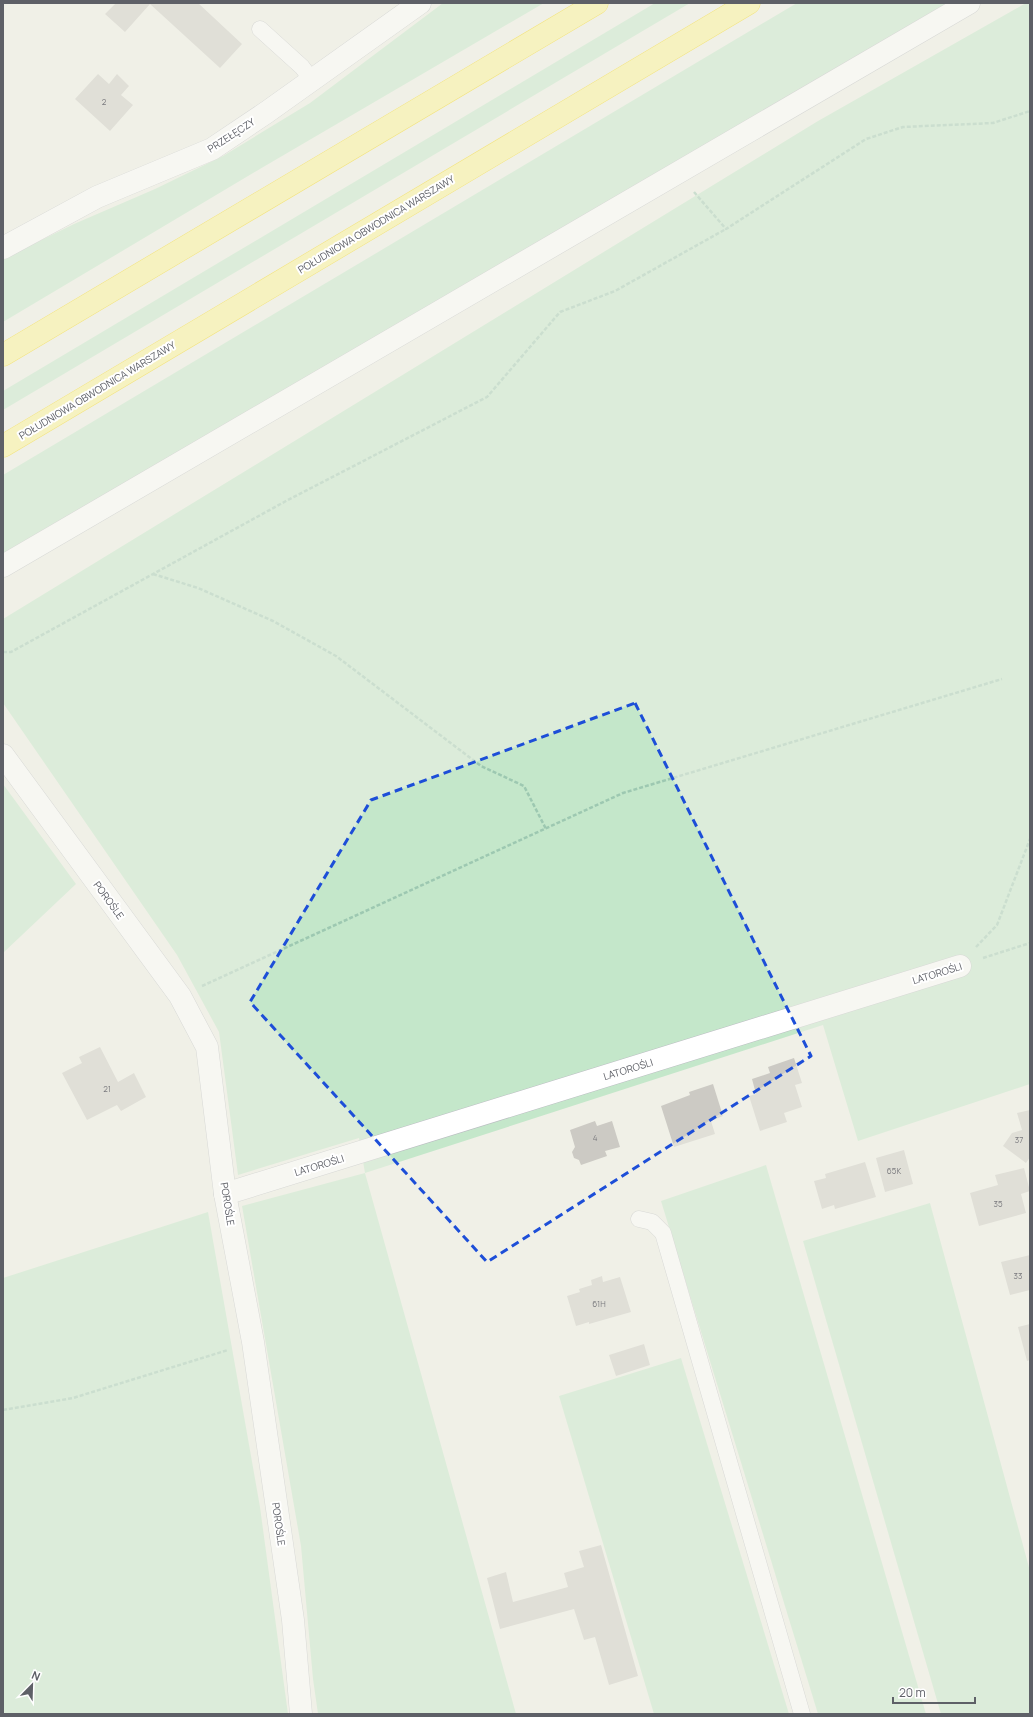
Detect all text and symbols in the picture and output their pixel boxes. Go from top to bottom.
house number: 2 [102,96,107,107]
street label: PRZEŁĘCZY [205,114,258,156]
street label: POŁUDNIOWA OBWODNICA WARSZAWY [295,171,457,276]
street label: POŁUDNIOWA OBWODNICA WARSZAWY [16,337,178,442]
street label: POROŚLE [90,878,128,922]
street label: LATOROŚLI [910,959,964,987]
street label: LATOROŚLI [601,1055,655,1083]
house number: 21 [103,1083,111,1094]
house number: 4 [593,1132,598,1143]
house number: 37 [1015,1134,1023,1145]
street label: LATOROŚLI [292,1151,346,1179]
house number: 65K [887,1165,901,1176]
street label: POROŚLE [218,1181,238,1227]
house number: 35 [993,1198,1003,1209]
house number: 33 [1014,1270,1022,1281]
house number: 61H [592,1298,606,1309]
street label: POROŚLE [269,1501,289,1547]
north arrow [12,1665,52,1705]
text: N [30,1667,43,1684]
scale bar [893,1679,975,1705]
text: 20 m [899,1684,926,1701]

